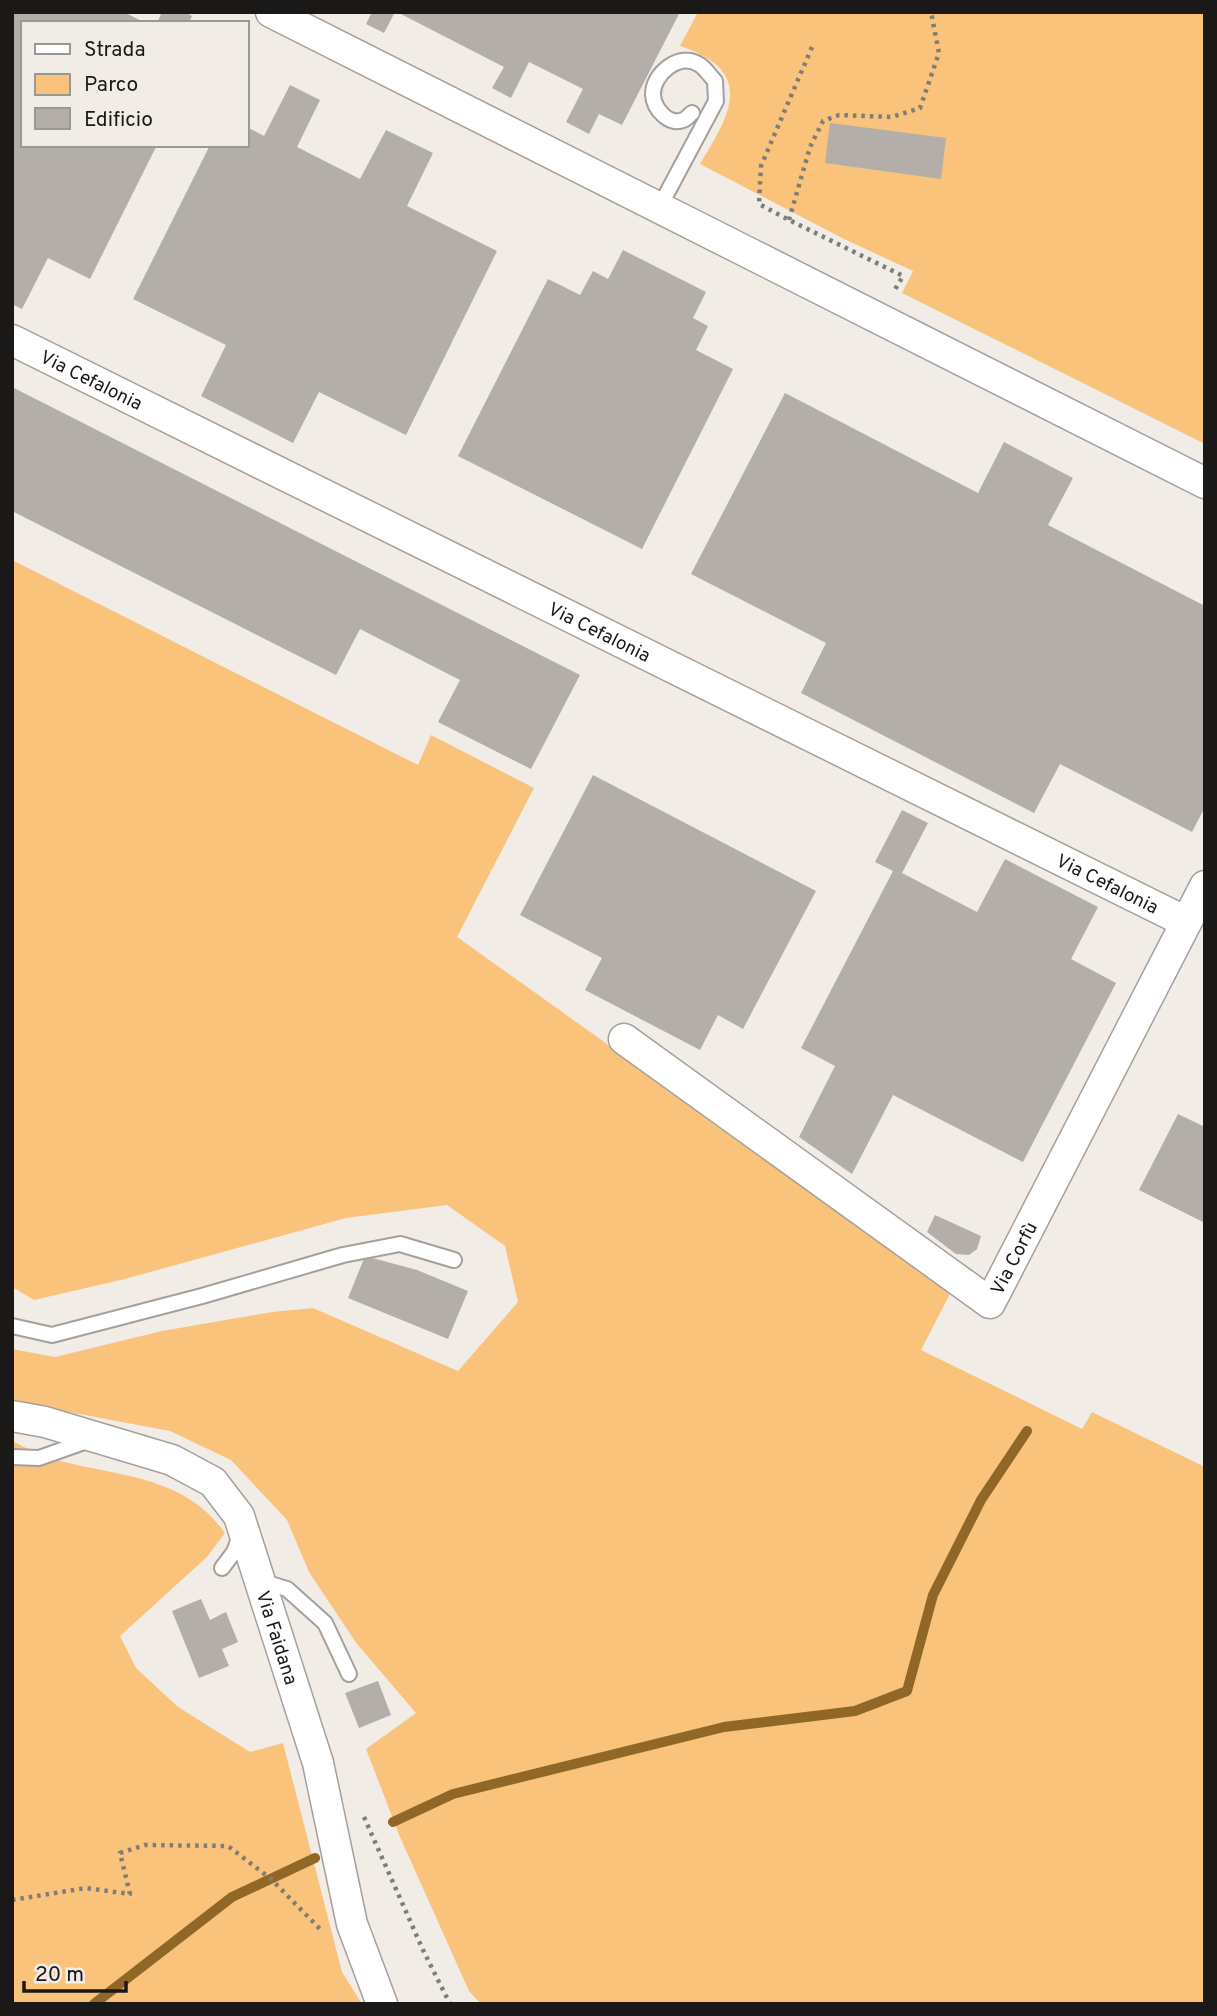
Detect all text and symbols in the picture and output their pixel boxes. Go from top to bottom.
legend [21,21,248,147]
text: Strada [84,37,145,64]
text: Parco [84,72,138,99]
text: Edificio [84,107,153,134]
street label: Via Cefalonia [36,346,146,417]
street label: Via Cefalonia [544,598,654,669]
street label: Via Cefalonia [1052,850,1162,920]
street label: Via Corfù [986,1218,1044,1300]
street label: Via Faidana [250,1588,302,1688]
scale bar [24,1950,126,1994]
text: 20 m [35,1962,84,1989]

